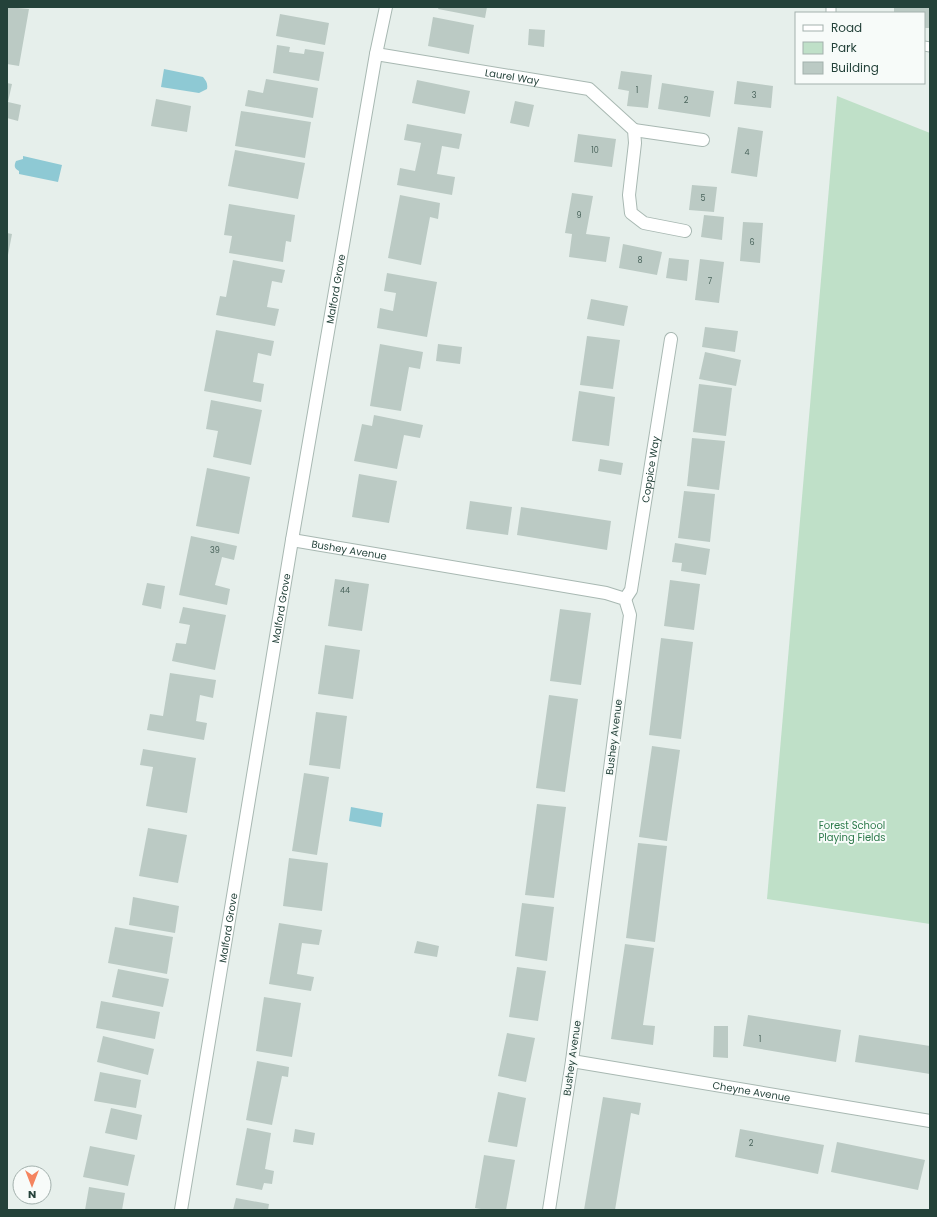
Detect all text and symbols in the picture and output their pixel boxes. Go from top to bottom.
legend [795,12,925,84]
text: Road [831,19,862,36]
text: Park [831,39,858,56]
text: Building [831,59,879,76]
street label: Laurel Way [484,65,541,88]
house number: 1 [636,85,638,96]
house number: 3 [752,90,757,101]
house number: 2 [684,95,689,106]
house number: 10 [591,145,599,156]
house number: 4 [744,147,750,158]
house number: 5 [700,193,706,204]
house number: 9 [576,210,582,221]
house number: 6 [749,237,755,248]
street label: Malford Grove [322,253,349,325]
house number: 8 [637,255,643,266]
house number: 7 [708,276,713,287]
street label: Coppice Way [638,435,663,504]
street label: Bushey Avenue [310,536,388,563]
house number: 39 [210,545,220,556]
street label: Malford Grove [268,572,294,644]
house number: 44 [340,585,350,596]
street label: Bushey Avenue [602,698,626,776]
park label: Forest School Playing Fields [818,818,886,845]
street label: Malford Grove [215,892,241,964]
street label: Bushey Avenue [559,1019,585,1097]
house number: 1 [759,1034,761,1045]
street label: Cheyne Avenue [711,1077,792,1105]
house number: 2 [749,1138,754,1149]
north arrow [12,1165,52,1205]
text: N [28,1187,36,1203]

